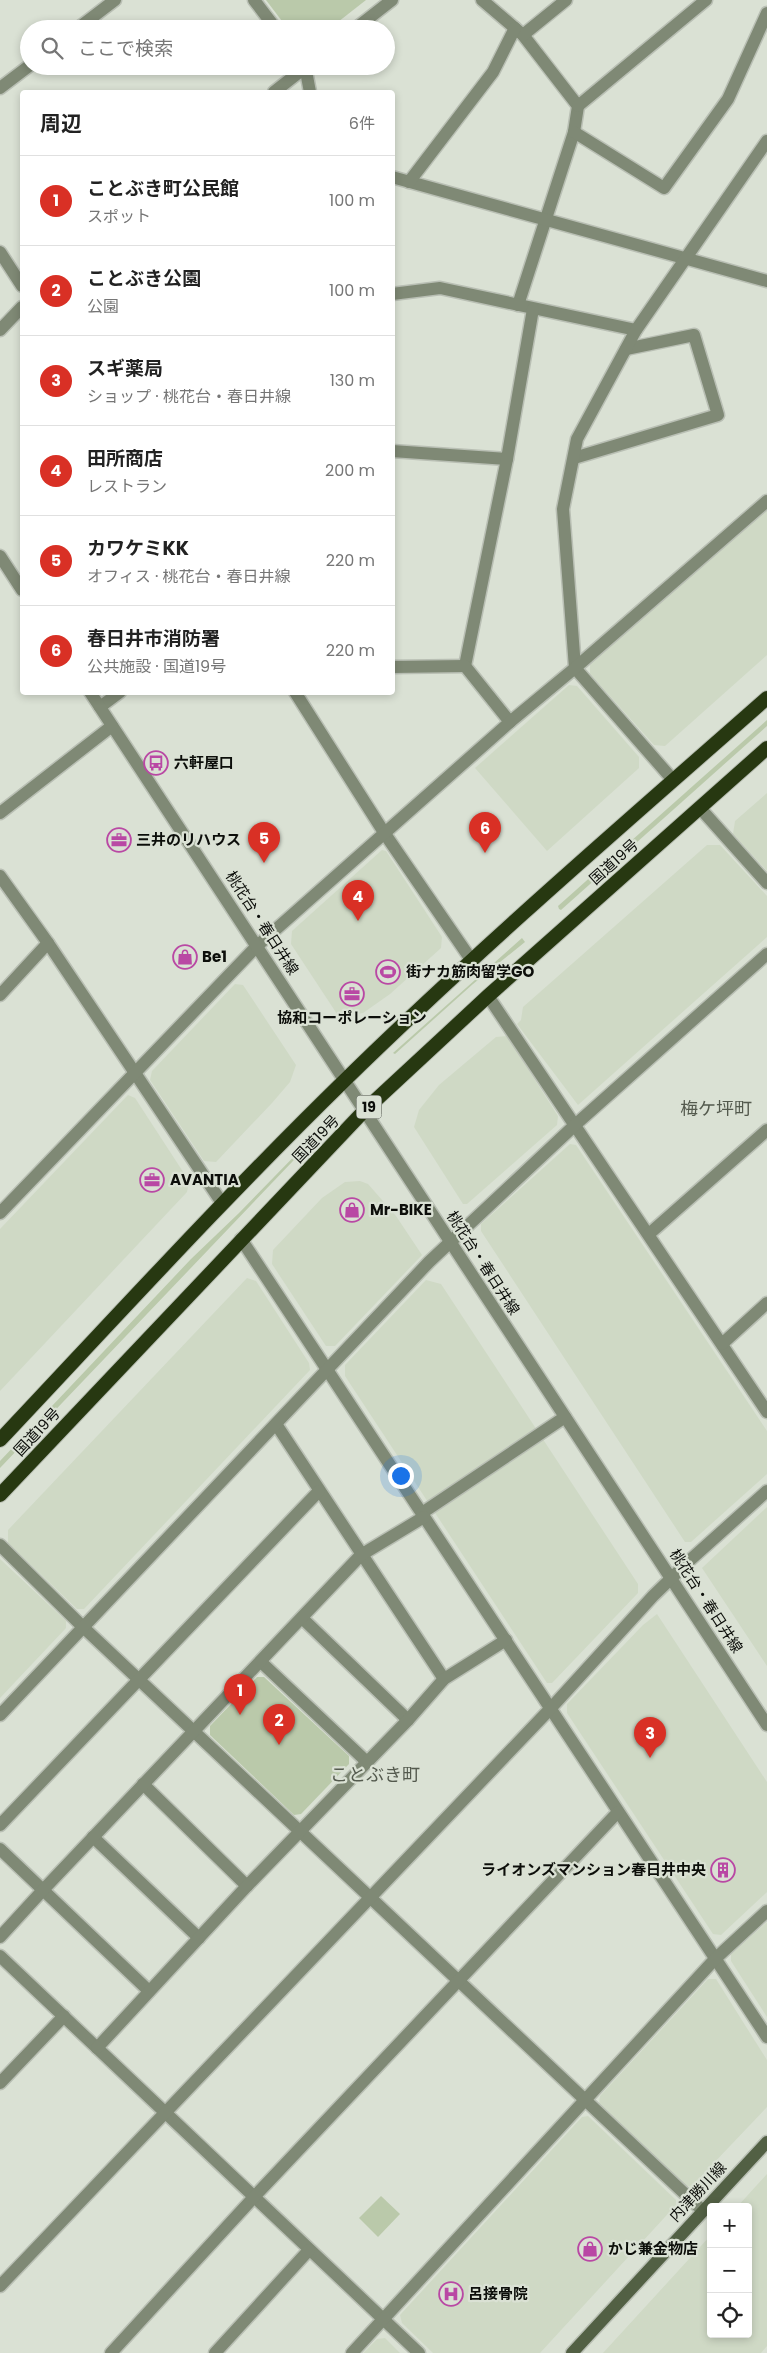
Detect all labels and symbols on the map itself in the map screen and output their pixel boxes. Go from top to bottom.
bus stop icon: 六軒屋口 [143,750,169,776]
place label: 六軒屋口 [174,752,234,773]
pin: 6 [469,812,501,853]
pin: 5 [248,822,280,863]
office icon: 三井のリハウス [106,827,132,853]
place label: 三井のリハウス [136,829,241,850]
street label: 国道19号 [585,834,643,889]
street label: 桃花台・春日井線 [221,867,304,979]
pin: 4 [342,880,374,921]
shop icon: Be1 [172,944,198,970]
place label: Be1 [202,946,227,967]
sports icon: 街ナカ筋肉留学GO [375,959,401,985]
place label: 街ナカ筋肉留学GO [406,961,534,982]
office icon: 協和コーポレーション [339,981,365,1007]
place label: 協和コーポレーション [277,1007,427,1028]
road number: 19 [356,1096,382,1118]
district label: 梅ケ坪町 [680,1096,752,1121]
street label: 国道19号 [288,1110,344,1167]
office icon: AVANTIA [139,1167,165,1193]
place label: AVANTIA [170,1169,239,1190]
shop icon: Mr-BIKE [339,1197,365,1223]
place label: Mr-BIKE [370,1199,432,1220]
street label: 桃花台・春日井線 [442,1207,525,1319]
street label: 国道19号 [9,1403,65,1460]
your location [388,1463,414,1489]
street label: 桃花台・春日井線 [665,1545,748,1657]
pin: 1 [224,1674,256,1715]
pin: 2 [263,1704,295,1745]
pin: 3 [634,1717,666,1758]
district label: ことぶき町 [330,1762,420,1787]
building icon: ライオンズマンション春日井中央 [710,1857,736,1883]
place label: ライオンズマンション春日井中央 [481,1859,706,1880]
street label: 内津勝川線 [664,2157,731,2226]
shop icon: かじ兼金物店 [577,2236,603,2262]
place label: かじ兼金物店 [608,2238,698,2259]
hospital icon: 呂接骨院 [438,2281,464,2307]
place label: 呂接骨院 [468,2283,528,2304]

